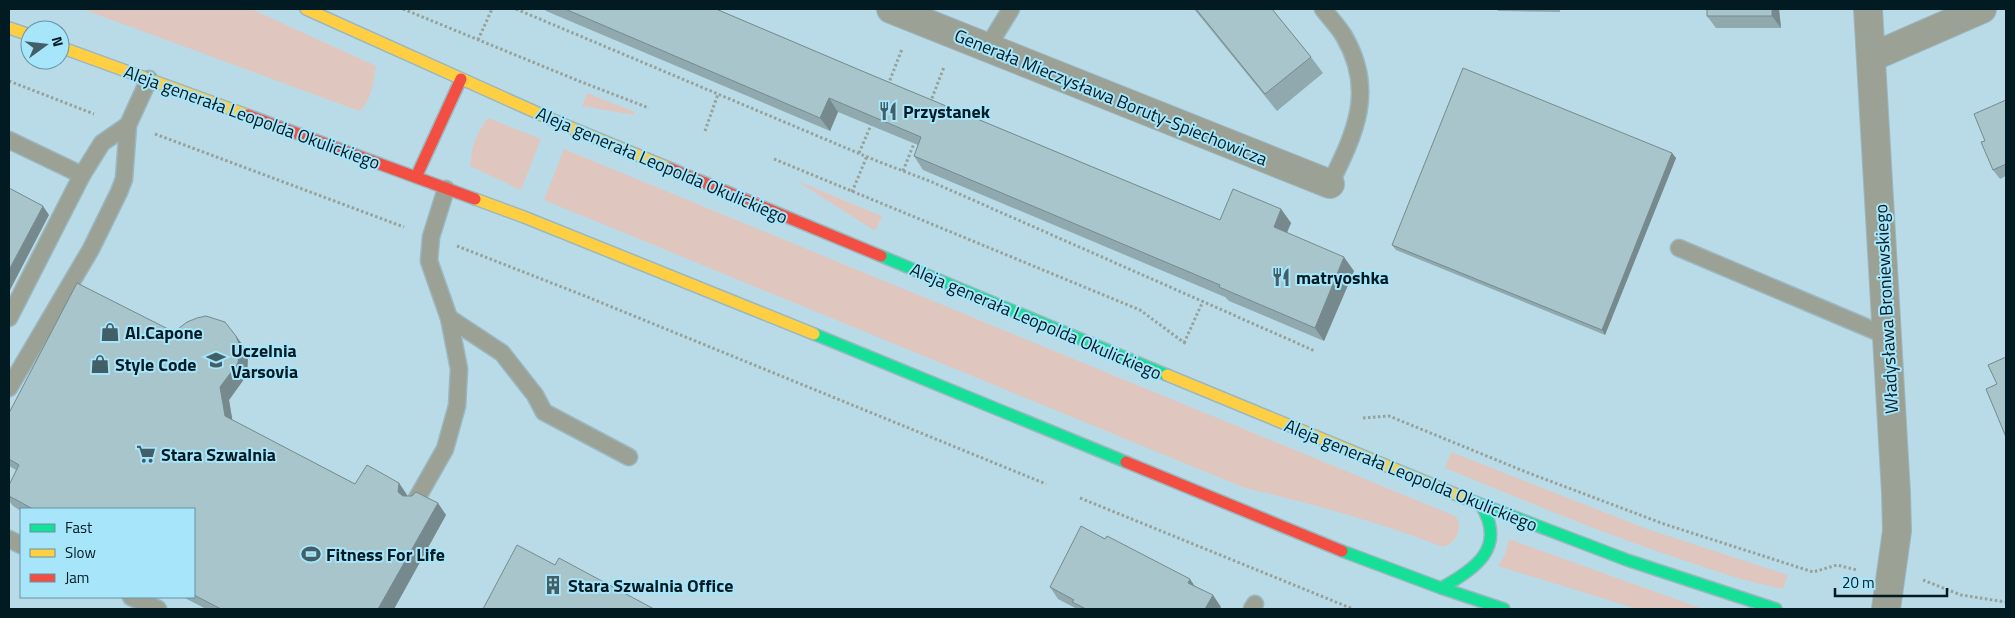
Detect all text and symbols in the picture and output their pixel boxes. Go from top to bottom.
north arrow [20,20,70,70]
street label: Generała Mieczysława Boruty-Spiechowicza [950,22,1272,172]
text: N [47,34,69,49]
street label: Aleja generała Leopolda Okulickiego [120,58,384,176]
place label: Przystanek [903,98,991,125]
street label: Aleja generała Leopolda Okulickiego [532,100,792,230]
restaurant icon: Przystanek [877,100,899,122]
street label: Władysława Broniewskiego [1867,203,1905,415]
street label: Aleja generała Leopolda Okulickiego [906,256,1166,386]
place label: matryoshka [1296,264,1389,291]
restaurant icon: matryoshka [1270,266,1292,288]
place label: Al.Capone [125,319,203,346]
shop icon: Al.Capone [99,321,121,343]
place label: Uczelnia Varsovia [231,337,298,385]
school or university icon: Uczelnia Varsovia [205,349,227,371]
place label: Style Code [115,351,197,378]
shop icon: Style Code [89,353,111,375]
street label: Aleja generała Leopolda Okulickiego [1280,412,1542,538]
place label: Stara Szwalnia [161,441,276,468]
supermarket icon: Stara Szwalnia [135,443,157,465]
legend [20,508,195,598]
text: Fast [65,516,93,539]
text: Slow [65,541,96,564]
place label: Fitness For Life [326,541,445,568]
sports icon: Fitness For Life [300,543,322,565]
text: Jam [65,566,89,589]
scale bar [1835,566,1948,598]
text: 20 m [1842,571,1875,594]
place label: Stara Szwalnia Office [568,572,733,599]
building icon: Stara Szwalnia Office [542,574,564,596]

